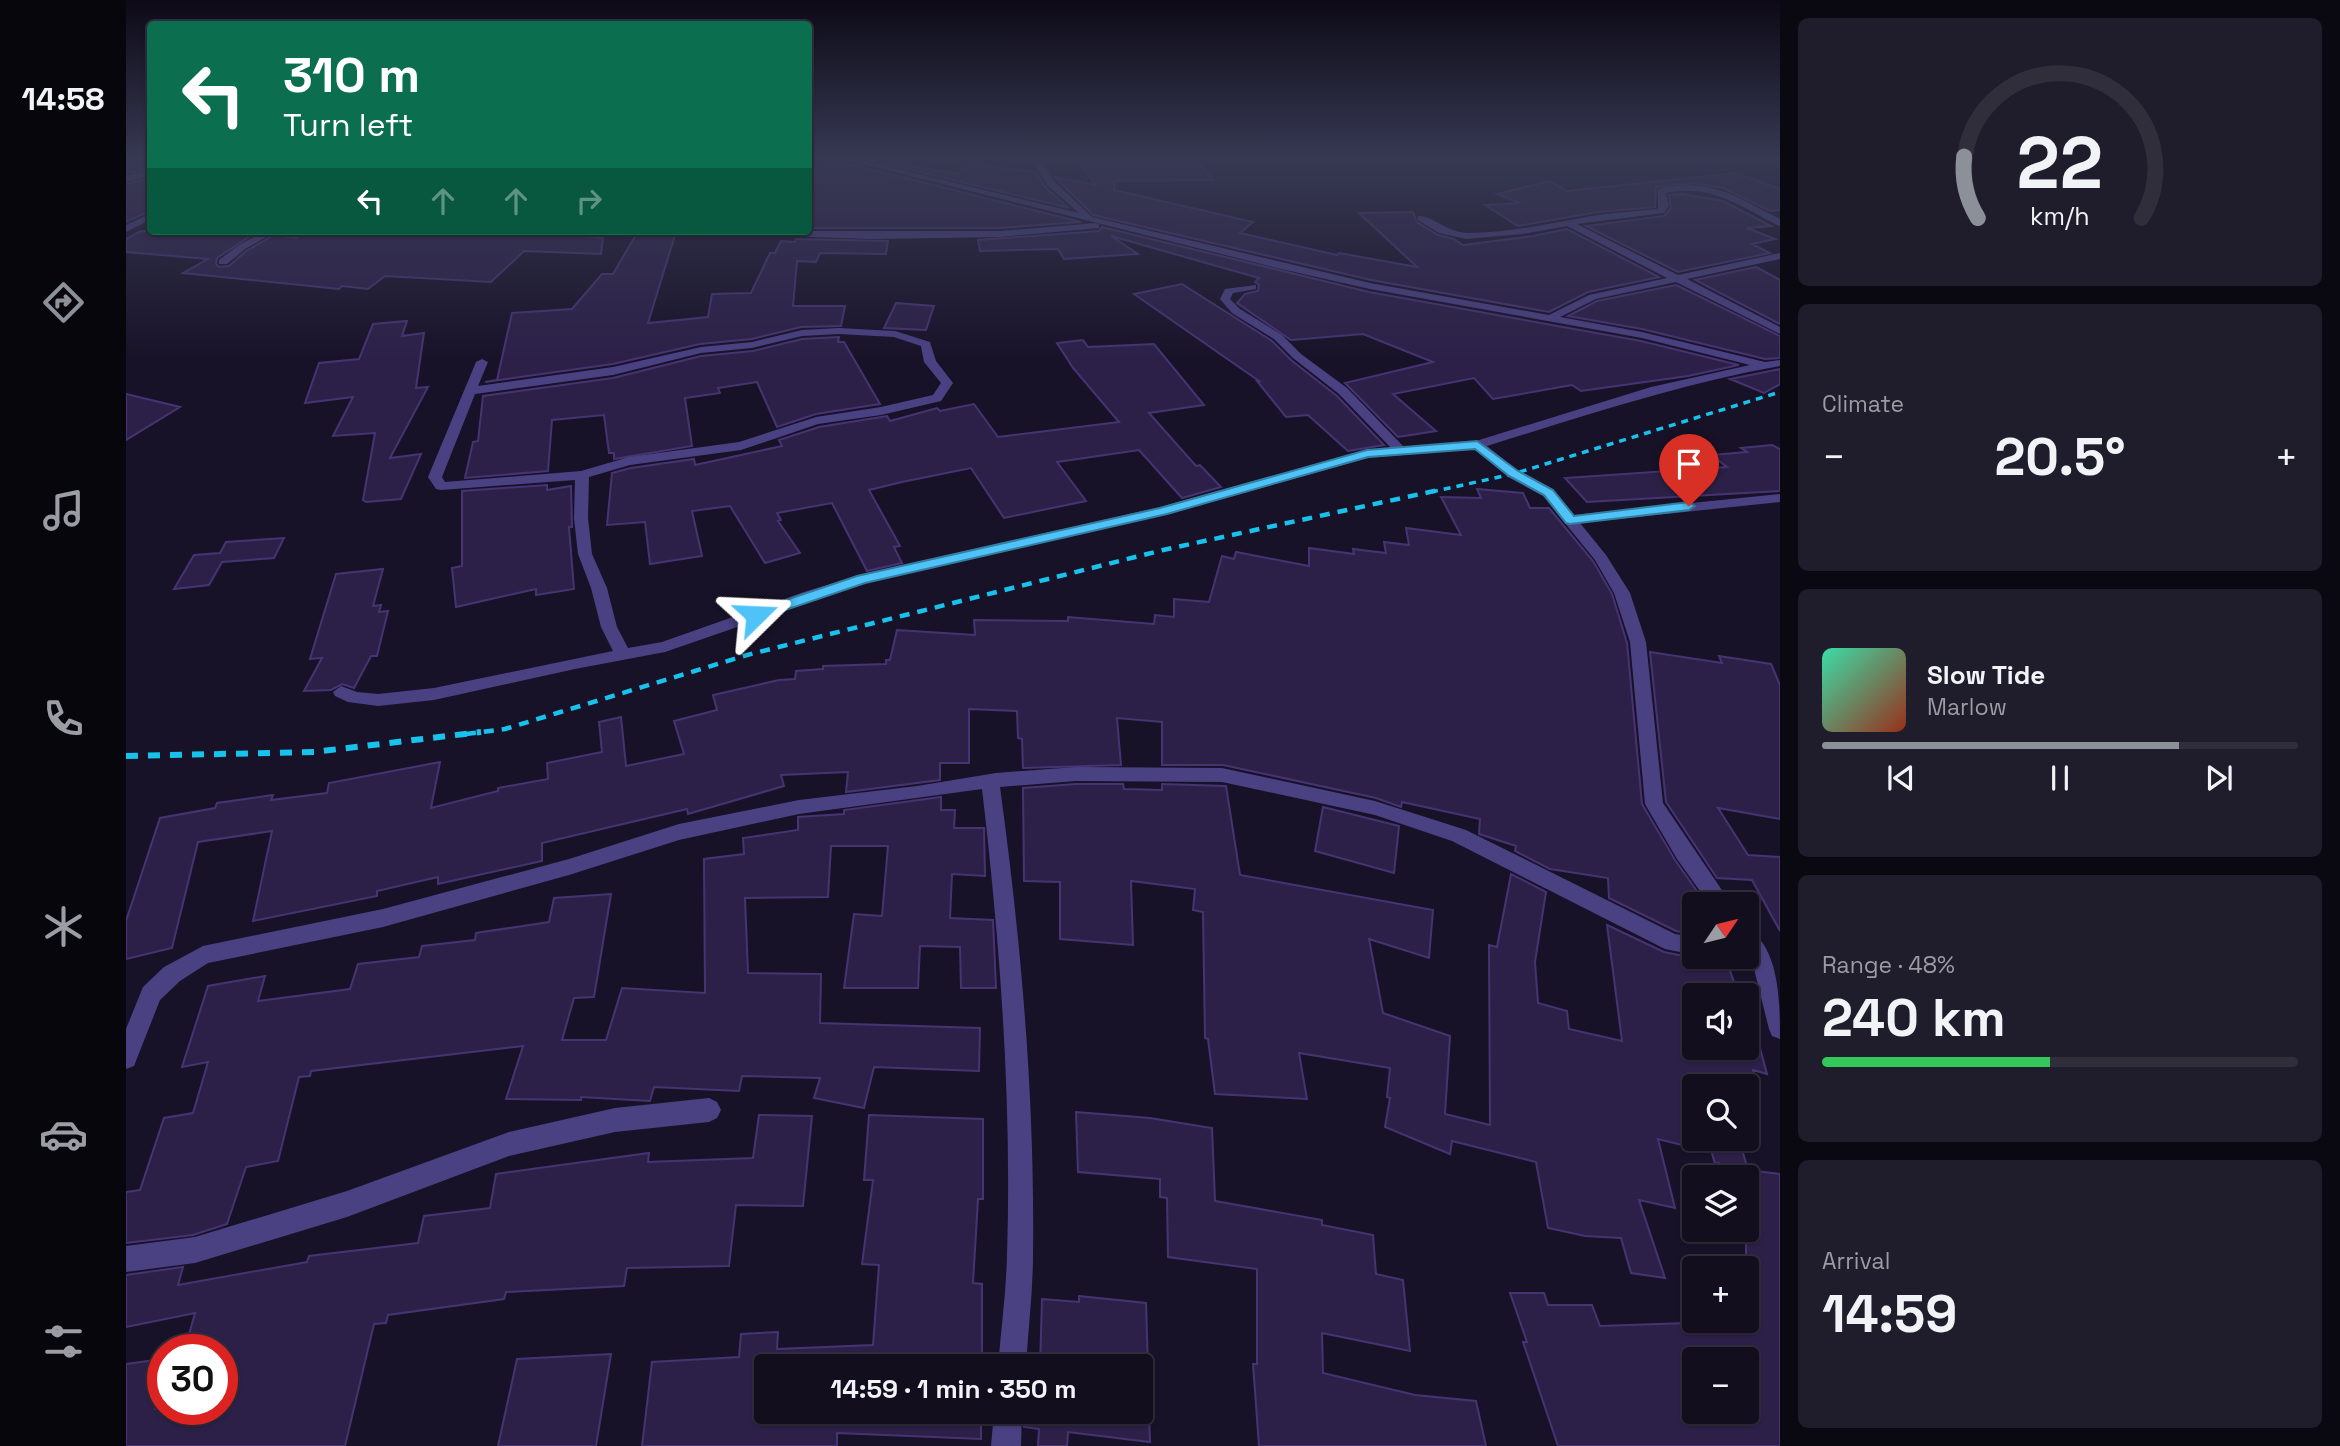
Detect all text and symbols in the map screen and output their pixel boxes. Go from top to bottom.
text: 310 m [283,44,420,106]
icon: left [168,49,259,140]
text: 14:58 [22,79,104,119]
text: Turn left [283,105,413,145]
text: 22 [2017,116,2103,209]
icon: left [351,182,389,220]
icon: ahead [424,182,462,220]
icon: ahead [497,182,535,220]
icon: right [570,182,608,220]
text: km/h [2030,200,2090,232]
icon: directions [39,278,88,327]
text: Climate [1822,389,1904,419]
text: 20.5° [1994,424,2126,490]
text: − [1822,433,1846,481]
text: + [2274,433,2298,481]
pin [1659,434,1719,506]
icon: arrive [1670,445,1708,483]
icon: music [39,486,88,535]
position arrow [719,578,793,652]
text: Slow Tide [1927,658,2045,692]
text: Marlow [1927,692,2007,722]
icon: phone [39,694,88,743]
icon: previous [1882,759,1920,797]
icon: pause [2041,759,2079,797]
icon: next [2200,759,2238,797]
north arrow [1682,892,1759,970]
map controls [1682,892,1759,1424]
icon: climate [39,902,88,951]
text: Range · 48% [1822,950,1955,980]
button: sound [1682,983,1759,1060]
text: 240 km [1822,985,2006,1051]
button: search [1682,1074,1759,1151]
icon: car [39,1110,88,1159]
button: layers [1682,1165,1759,1242]
text: Arrival [1822,1246,1890,1276]
button: + [1682,1256,1759,1333]
text: 14:59 [1822,1281,1957,1347]
icon: filters [39,1317,88,1366]
speed limit sign: 30 [147,1334,238,1425]
button: − [1682,1347,1759,1424]
text: 14:59 · 1 min · 350 m [830,1372,1077,1406]

